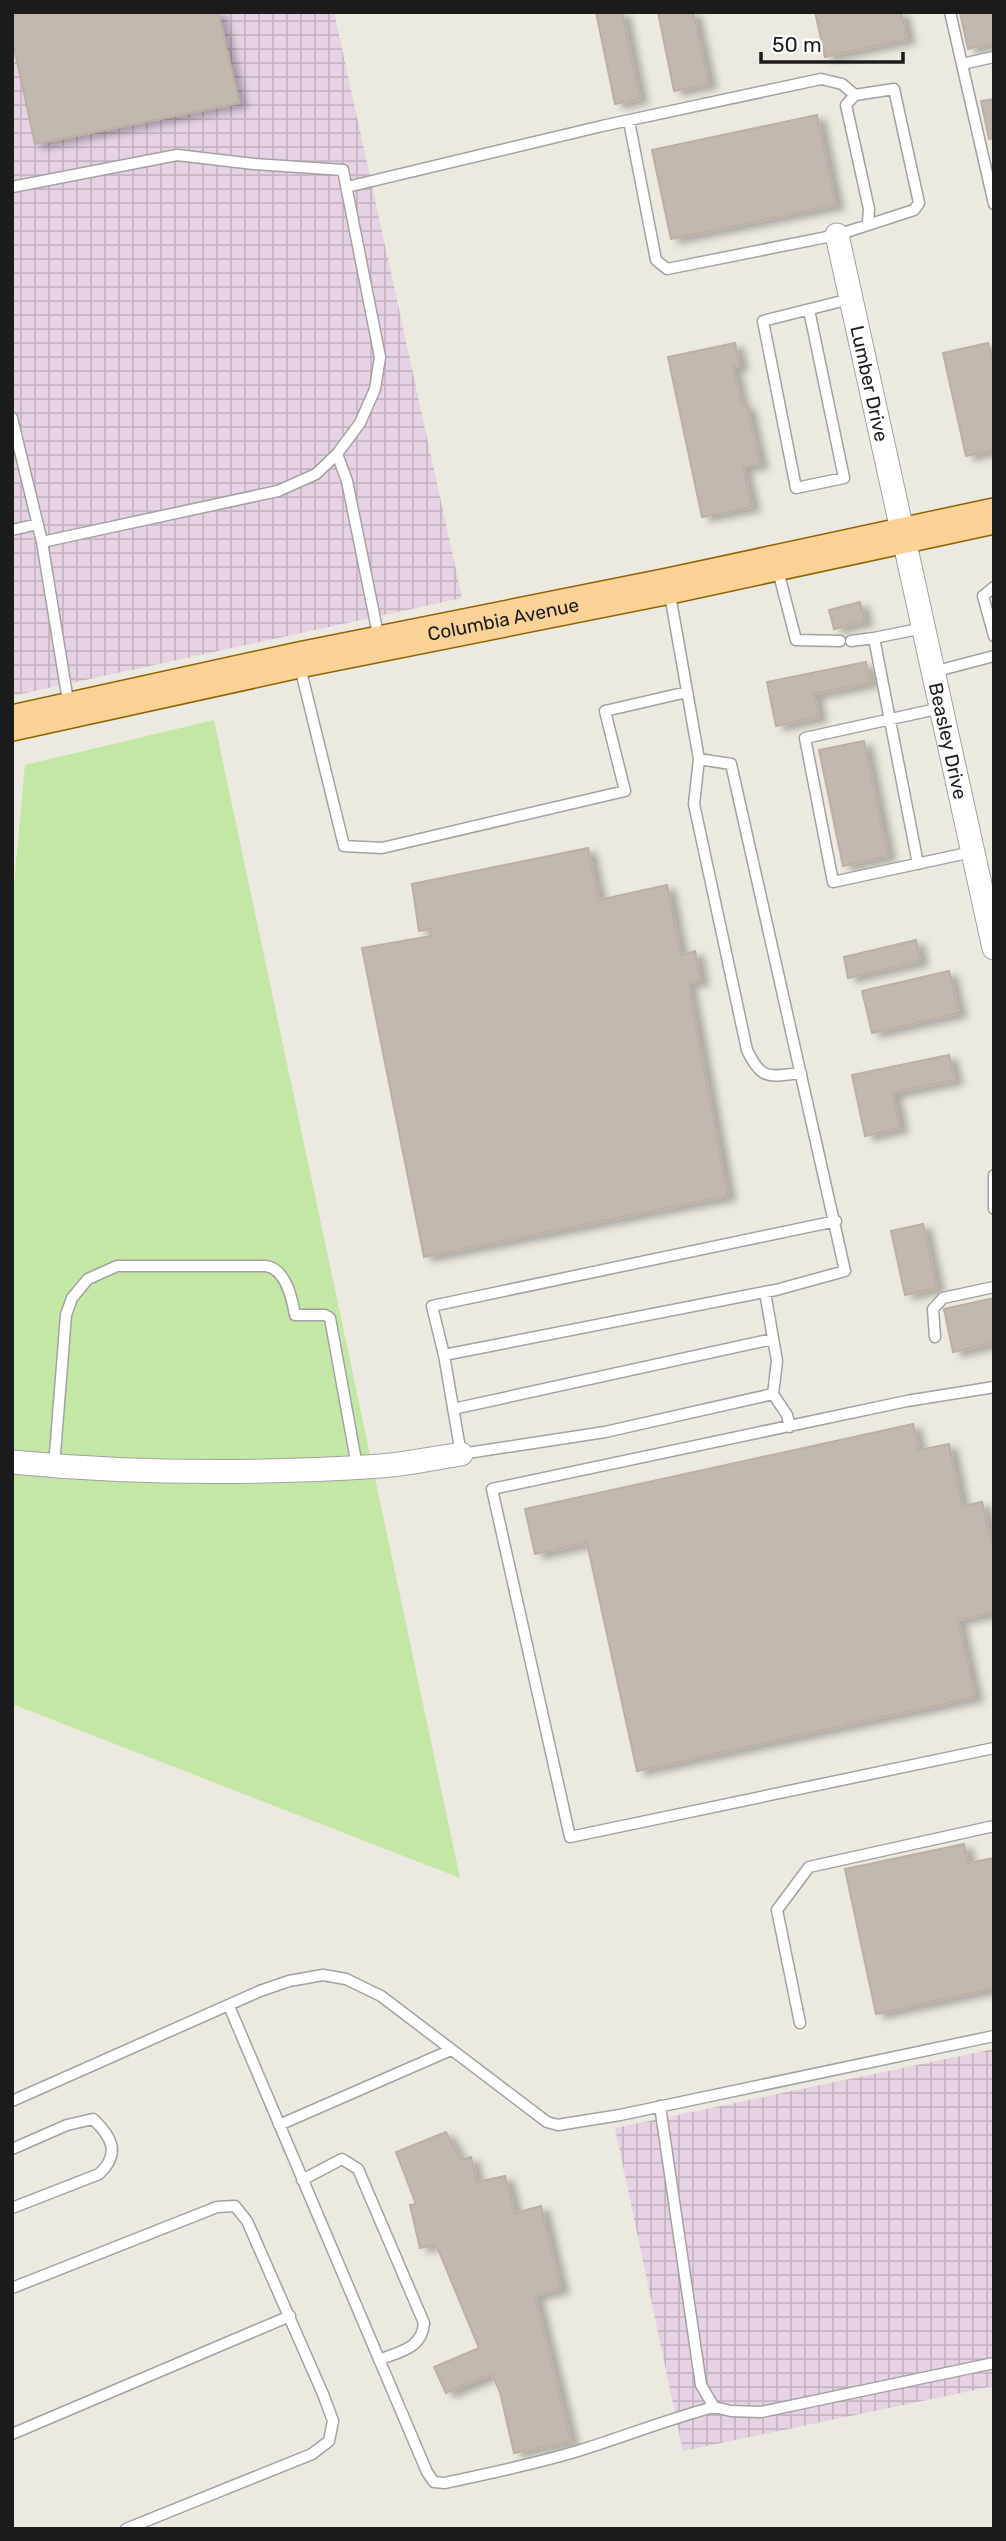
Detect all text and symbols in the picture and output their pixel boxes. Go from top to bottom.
scale bar [761,21,903,65]
text: 50 m [772,32,822,57]
street label: Lumber Drive [846,323,894,443]
street label: Columbia Avenue [426,593,581,646]
street label: Beasley Drive [924,680,972,801]

